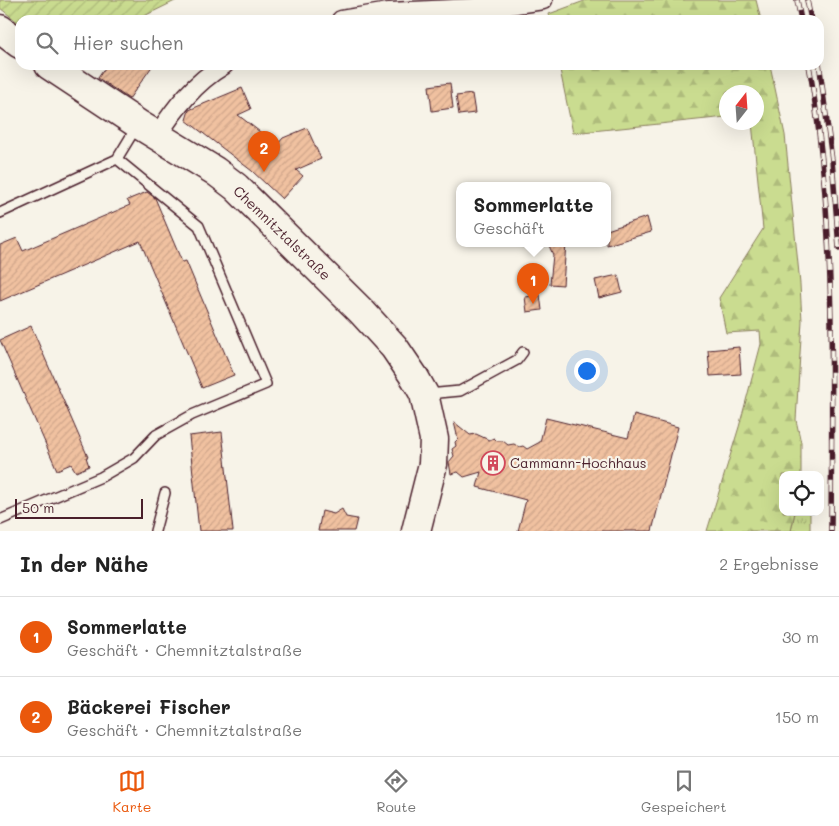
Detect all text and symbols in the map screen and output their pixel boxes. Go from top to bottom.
search box [15,15,824,70]
icon: search [33,29,61,57]
text: Hier suchen [73,30,184,55]
north arrow [719,85,764,130]
pin: 2 [248,131,280,172]
street label: Chemnitztalstraße [230,181,335,284]
popup [456,182,611,247]
text: Sommerlatte [474,192,593,217]
text: Geschäft [474,217,545,238]
pin: 1 [517,263,549,304]
your location [574,358,600,384]
building icon: Cammann-Hochhaus [480,450,506,476]
place label: Cammann-Hochhaus [510,453,647,472]
map controls [779,471,824,516]
button: locate [779,471,824,516]
scale bar [15,496,142,519]
text: 50 m [22,498,54,517]
text: In der Nähe [20,550,148,577]
text: 2 Ergebnisse [719,553,819,574]
text: Sommerlatte [67,614,187,639]
text: 1 [32,626,40,647]
text: 30 m [782,626,819,647]
text: Geschäft · Chemnitztalstraße [67,639,302,660]
text: Bäckerei Fischer [67,694,231,719]
text: 2 [32,706,40,727]
text: 150 m [775,706,819,727]
text: Geschäft · Chemnitztalstraße [67,719,302,740]
tab: Karte [112,767,152,816]
tab: Route [376,767,416,816]
tab: Gespeichert [641,767,727,816]

